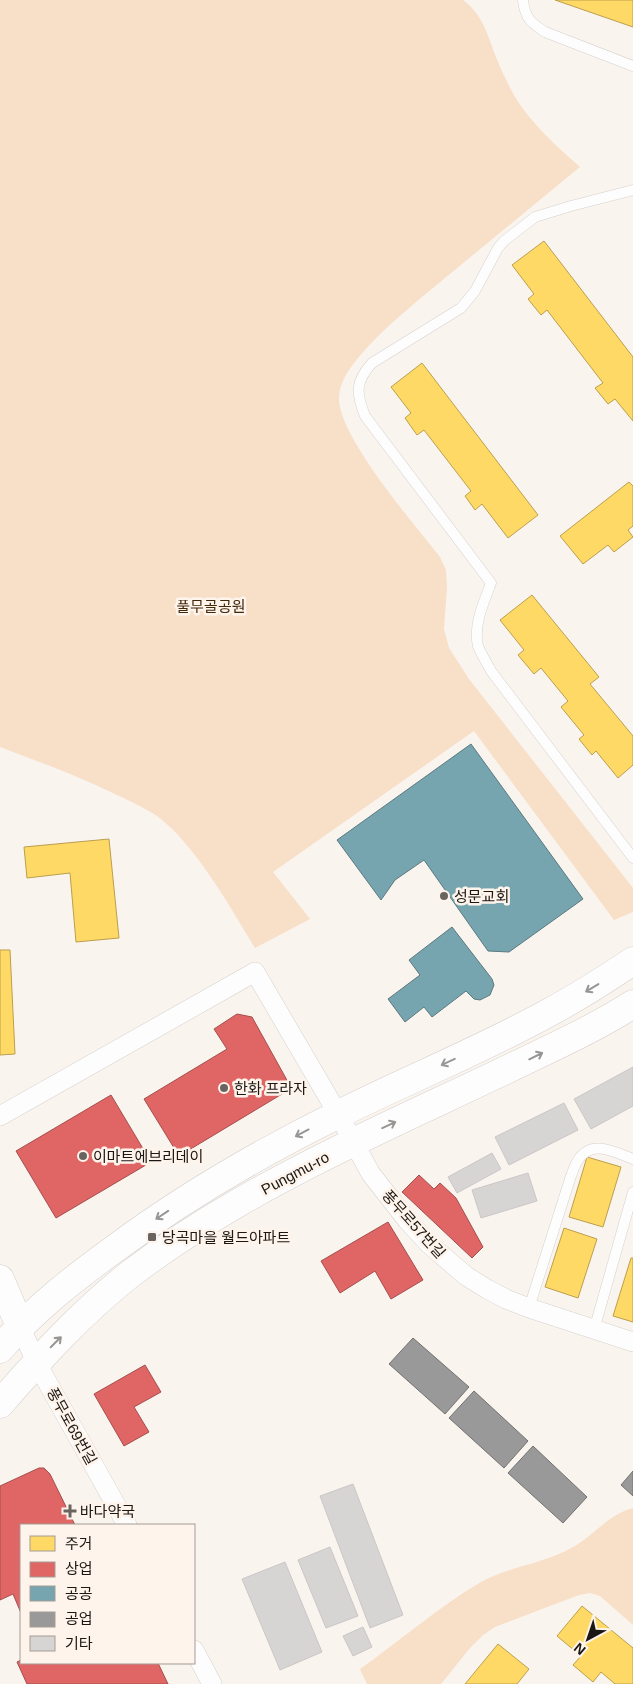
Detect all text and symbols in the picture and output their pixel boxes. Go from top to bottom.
park label: 풀무골공원 [176,598,246,615]
place label: 성문교회 [454,888,509,905]
marker: 성문교회 [438,890,450,902]
one-way arrow [586,983,600,993]
one-way arrow [528,1051,543,1060]
one-way arrow [441,1058,456,1067]
place label: 한화 프라자 [234,1080,307,1097]
marker: 한화 프라자 [218,1082,230,1094]
one-way arrow [381,1120,396,1130]
one-way arrow [295,1129,310,1138]
place label: 이마트에브리데이 [93,1148,203,1165]
street label: Pungmu-ro [258,1148,332,1198]
marker: 이마트에브리데이 [77,1150,89,1162]
street label: 풍무로57번길 [379,1186,449,1262]
one-way arrow [155,1210,169,1220]
place label: 당곡마을 월드아파트 [162,1229,291,1246]
marker: 당곡마을 월드아파트 [146,1231,158,1243]
one-way arrow [50,1336,63,1348]
street label: 풍무로69번길 [44,1384,100,1468]
place label: 바다약국 [80,1503,135,1520]
marker: 바다약국 [64,1505,76,1517]
legend [20,1524,195,1664]
text: 주거 [65,1535,93,1552]
text: 상업 [65,1560,93,1577]
text: 공공 [65,1585,93,1602]
text: 공업 [65,1610,93,1627]
north arrow [563,1614,613,1664]
text: 기타 [65,1635,93,1652]
text: N [571,1640,589,1658]

